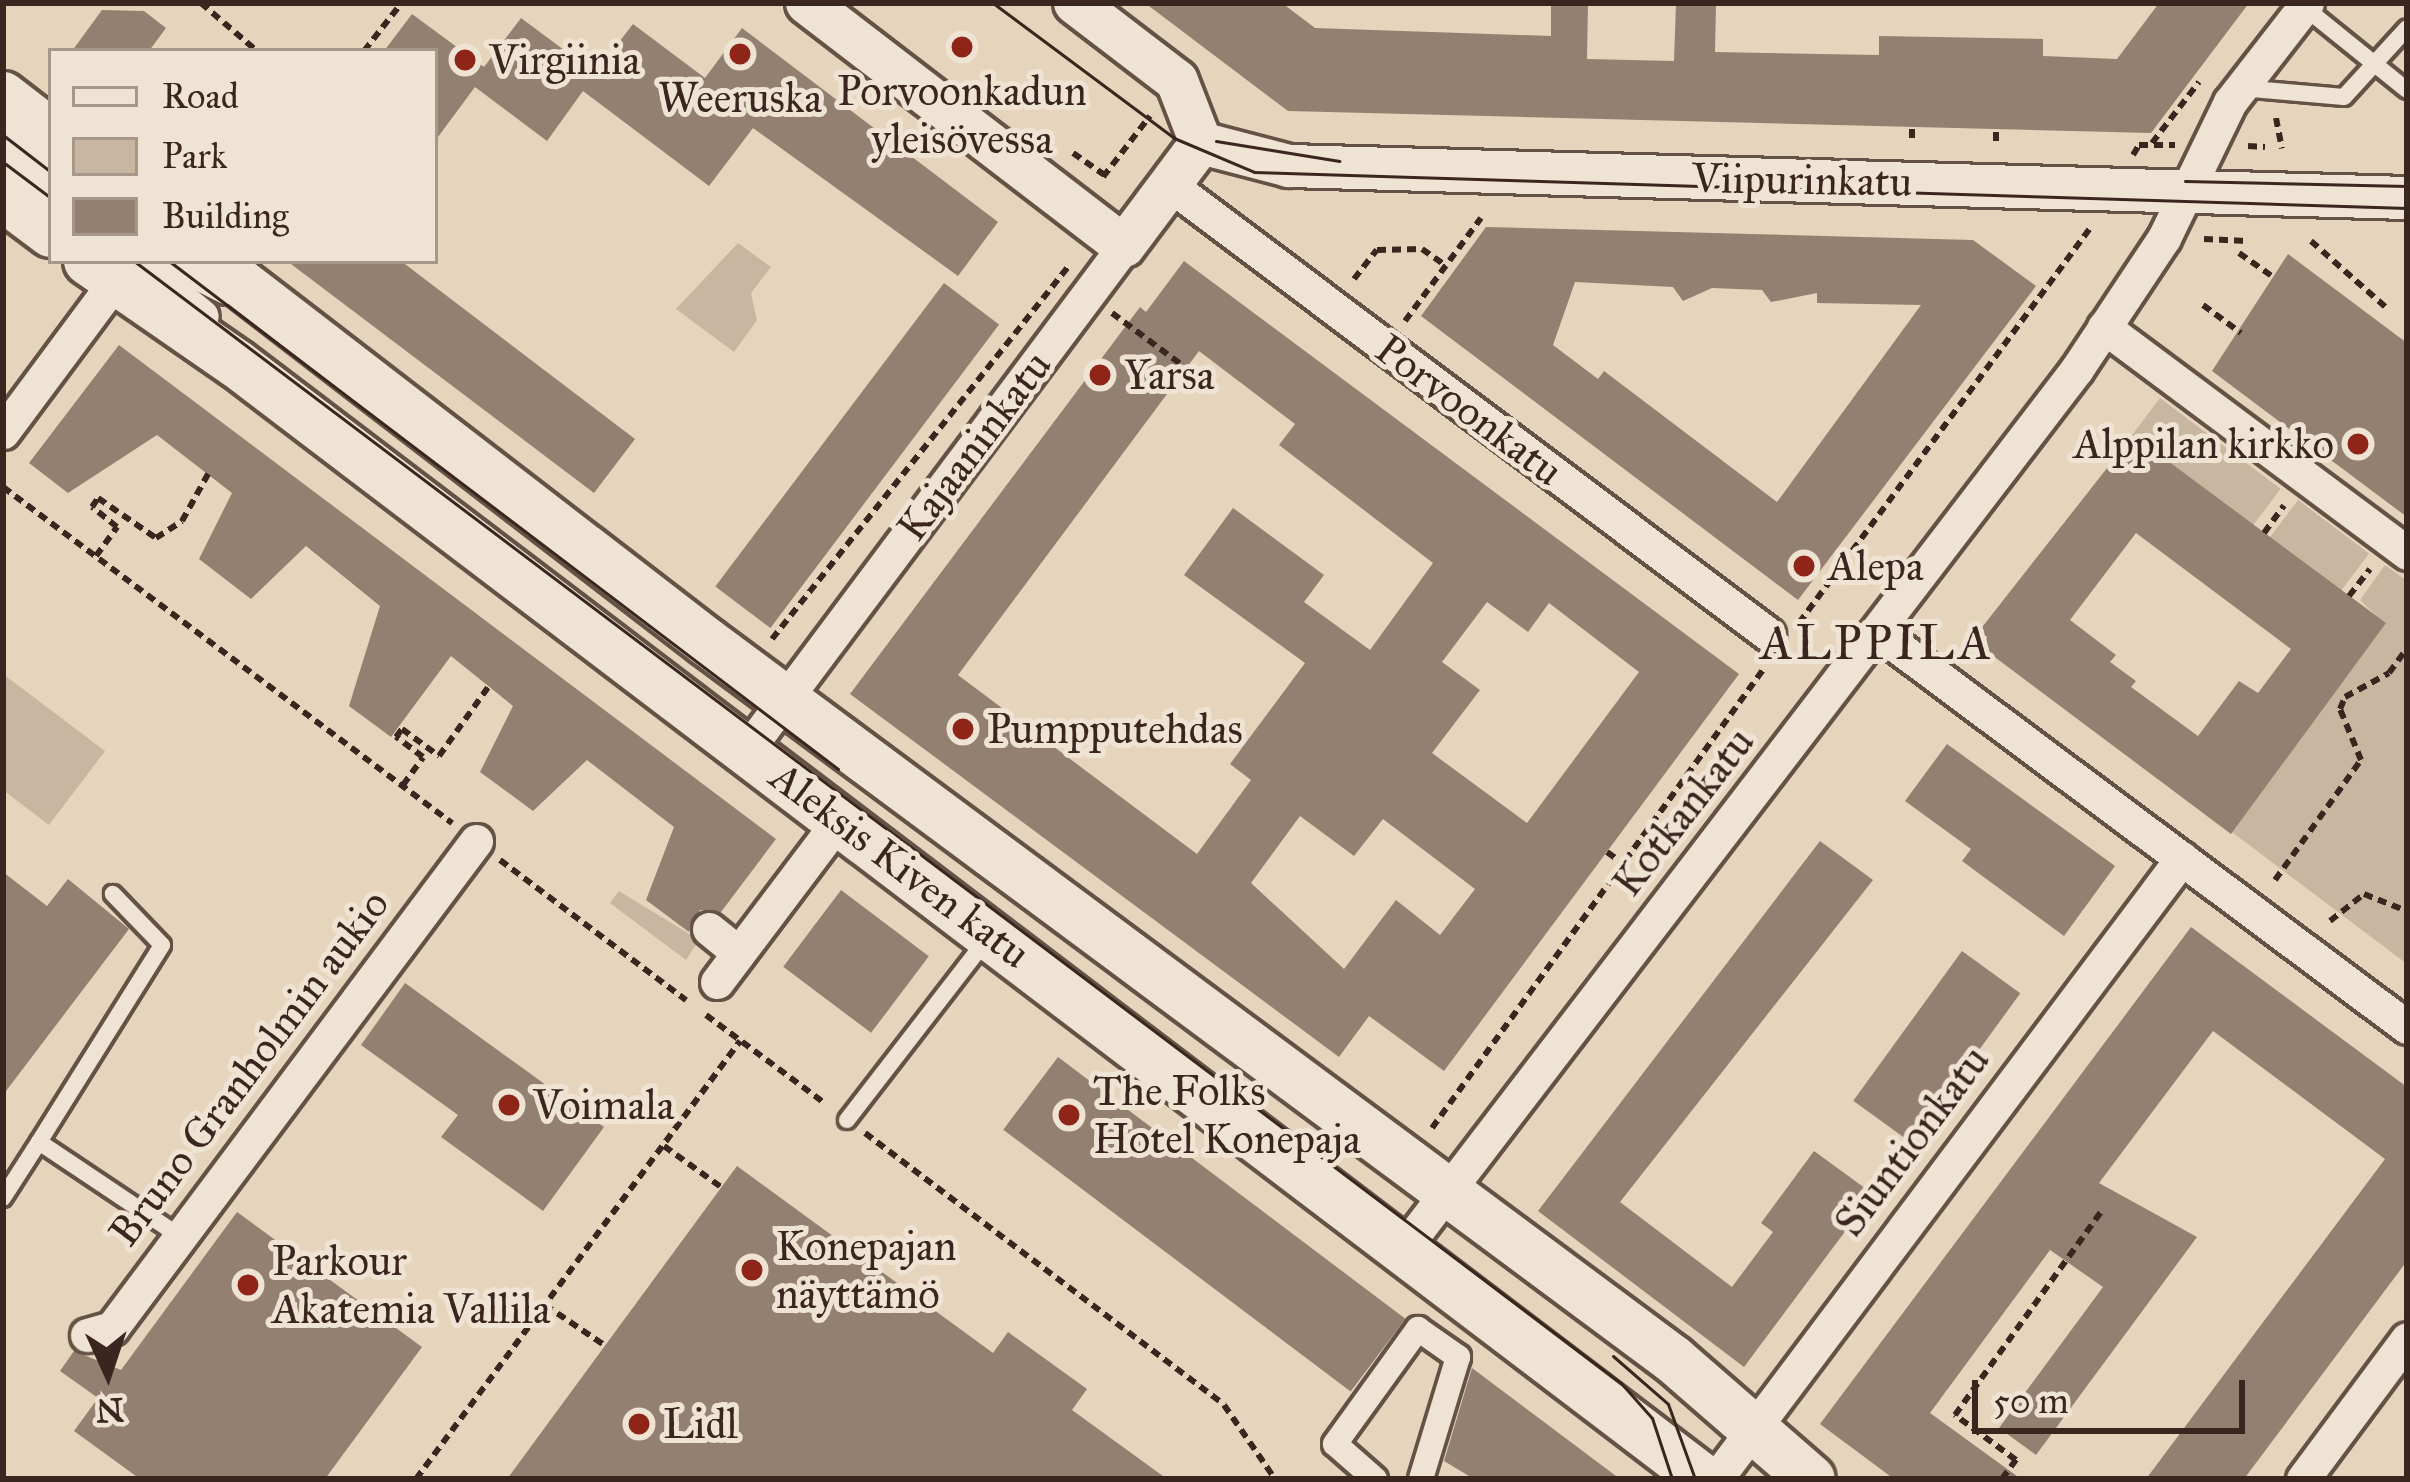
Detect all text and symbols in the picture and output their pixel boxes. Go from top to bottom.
marker: Porvoonkadun yleisövessa [949,34,975,60]
place label: Virgiinia [489,35,640,85]
marker: Weeruska [727,41,753,67]
marker: Virgiinia [452,47,478,73]
legend [48,48,438,264]
place label: Porvoonkadun yleisövessa [837,66,1087,164]
place label: Weeruska [658,73,822,123]
text: Road [162,74,239,118]
text: Park [162,134,227,178]
street label: Viipurinkatu [1691,153,1913,207]
text: Building [162,194,289,238]
street label: Porvoonkatu [1366,323,1572,497]
street label: Kajaaninkatu [886,341,1062,551]
place label: Yarsa [1124,350,1215,400]
marker: Yarsa [1087,362,1113,388]
place label: Alppilan kirkko [2073,419,2334,469]
marker: Alppilan kirkko [2345,431,2371,457]
place label: Alepa [1828,541,1924,591]
marker: Alepa [1791,553,1817,579]
district label: ALPPILA [1760,614,1994,672]
place label: Pumpputehdas [987,704,1243,754]
marker: Pumpputehdas [950,716,976,742]
street label: Kotkankatu [1602,718,1764,906]
street label: Aleksis Kiven katu [760,751,1040,979]
street label: Bruno Granholmin aukio [99,880,399,1256]
street label: Siuntionkatu [1824,1036,2000,1246]
place label: The Folks Hotel Konepaja [1093,1066,1361,1164]
place label: Voimala [533,1080,674,1130]
marker: Voimala [496,1092,522,1118]
marker: The Folks Hotel Konepaja [1056,1102,1082,1128]
place label: Konepajan näyttämö [776,1221,956,1320]
place label: Parkour Akatemia Vallila [272,1236,551,1334]
marker: Konepajan näyttämö [739,1257,765,1283]
marker: Parkour Akatemia Vallila [235,1272,261,1298]
north arrow [48,1314,168,1434]
scale bar [1978,1356,2251,1430]
text: 50 m [1993,1379,2069,1423]
text: N [95,1389,125,1431]
place label: Lidl [663,1399,738,1449]
marker: Lidl [626,1411,652,1437]

